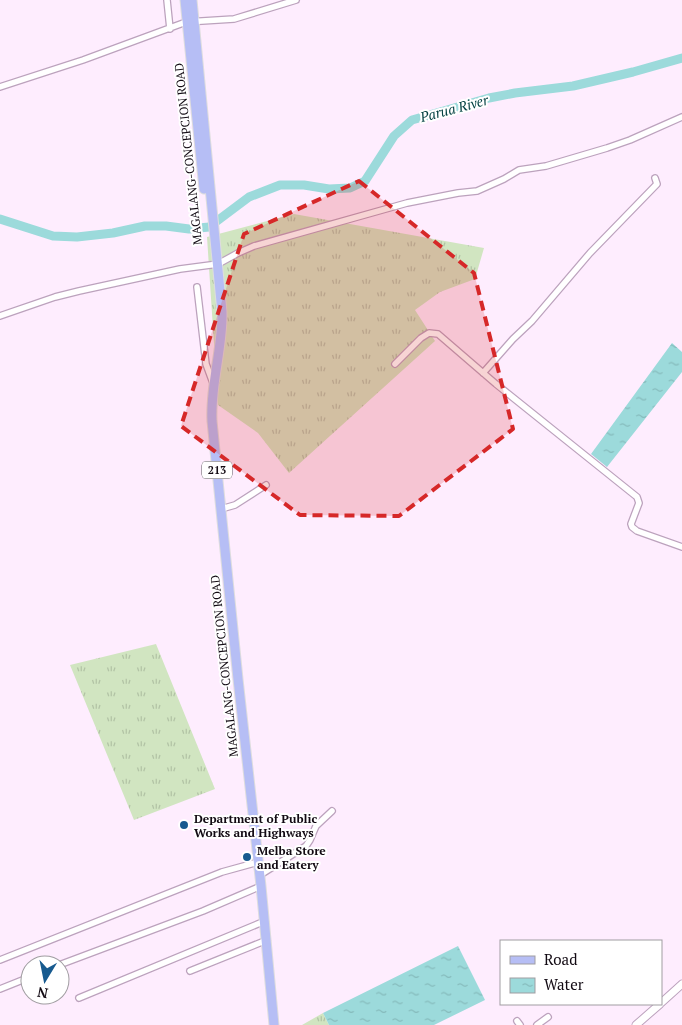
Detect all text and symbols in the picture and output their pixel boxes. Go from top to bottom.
street label: MAGALANG-CONCEPCION ROAD [171,62,205,246]
water label: Parua River [417,90,491,126]
road number: 213 [202,462,232,478]
street label: MAGALANG-CONCEPCION ROAD [207,574,241,758]
place label: Department of Public Works and Highways [194,811,317,840]
marker: Department of Public Works and Highways [178,819,190,831]
place label: Melba Store and Eatery [257,843,326,872]
marker: Melba Store and Eatery [241,851,253,863]
legend [500,940,662,1005]
text: Road [544,949,577,969]
north arrow [20,955,70,1005]
text: Water [544,974,584,994]
text: N [35,983,50,1004]

